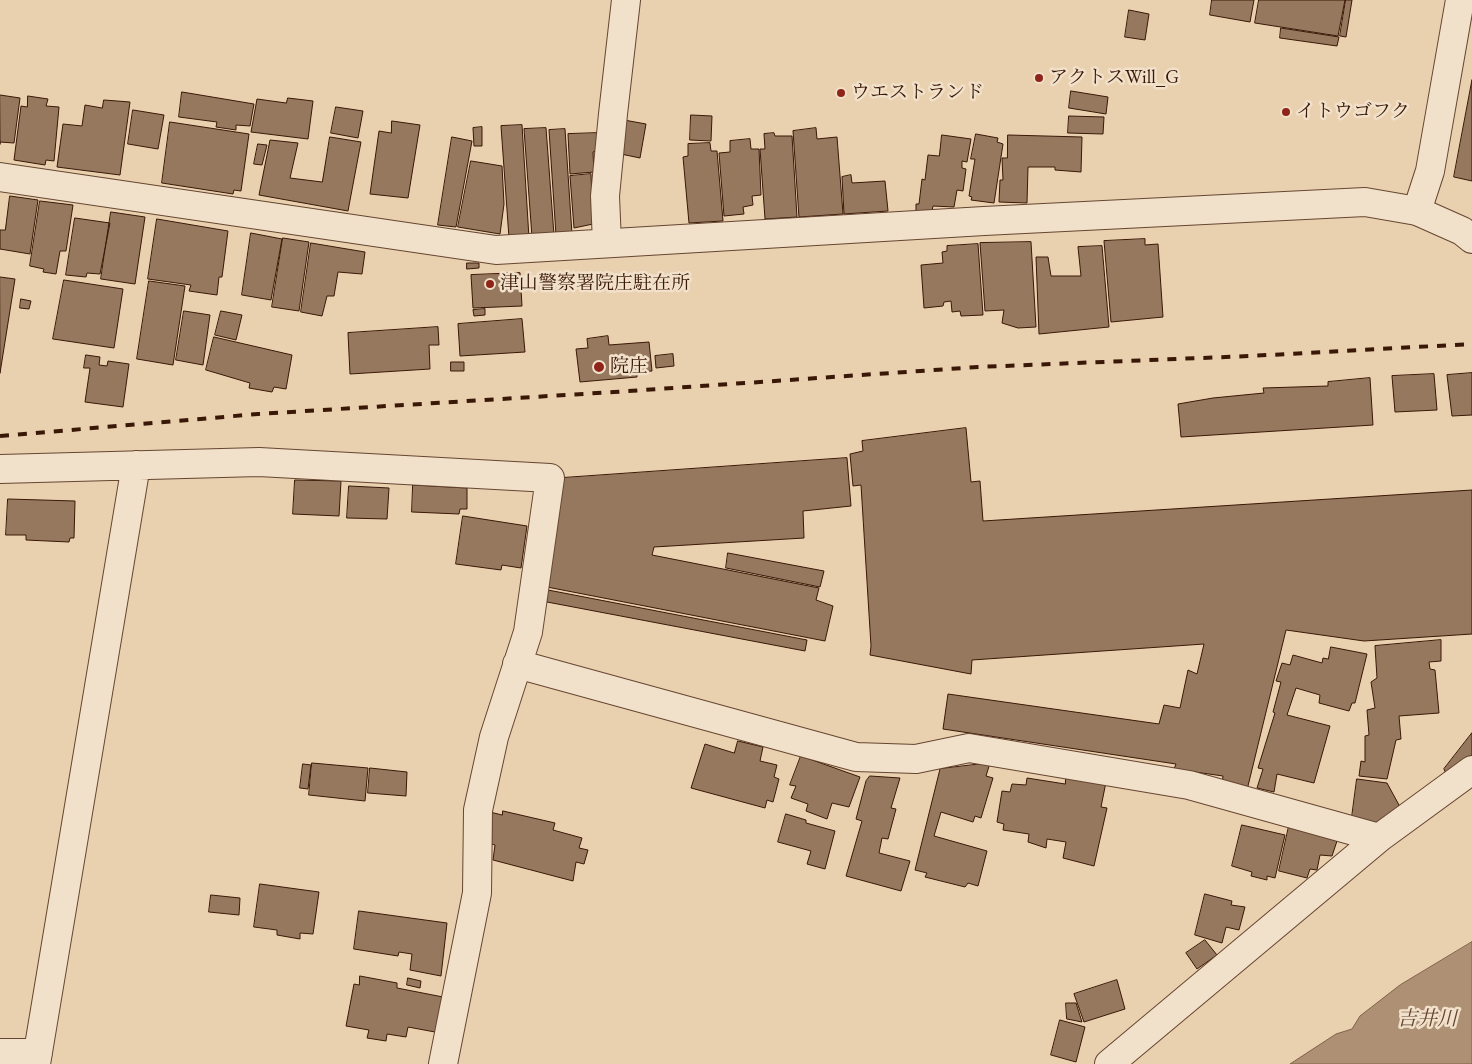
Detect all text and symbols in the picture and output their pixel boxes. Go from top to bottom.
place label: アクトスWill_G [1049,67,1179,89]
marker: アクトスWill_G [1033,72,1045,84]
place label: ウエストランド [851,82,984,104]
marker: ウエストランド [835,87,847,99]
place label: イトウゴフク [1296,101,1410,123]
marker: イトウゴフク [1280,106,1292,118]
place label: 津山警察署院庄駐在所 [500,273,690,295]
marker: 津山警察署院庄駐在所 [484,278,496,290]
place label: 院庄 [610,356,648,378]
marker: 院庄 [592,360,606,374]
water label: 吉井川 [1397,1008,1457,1032]

